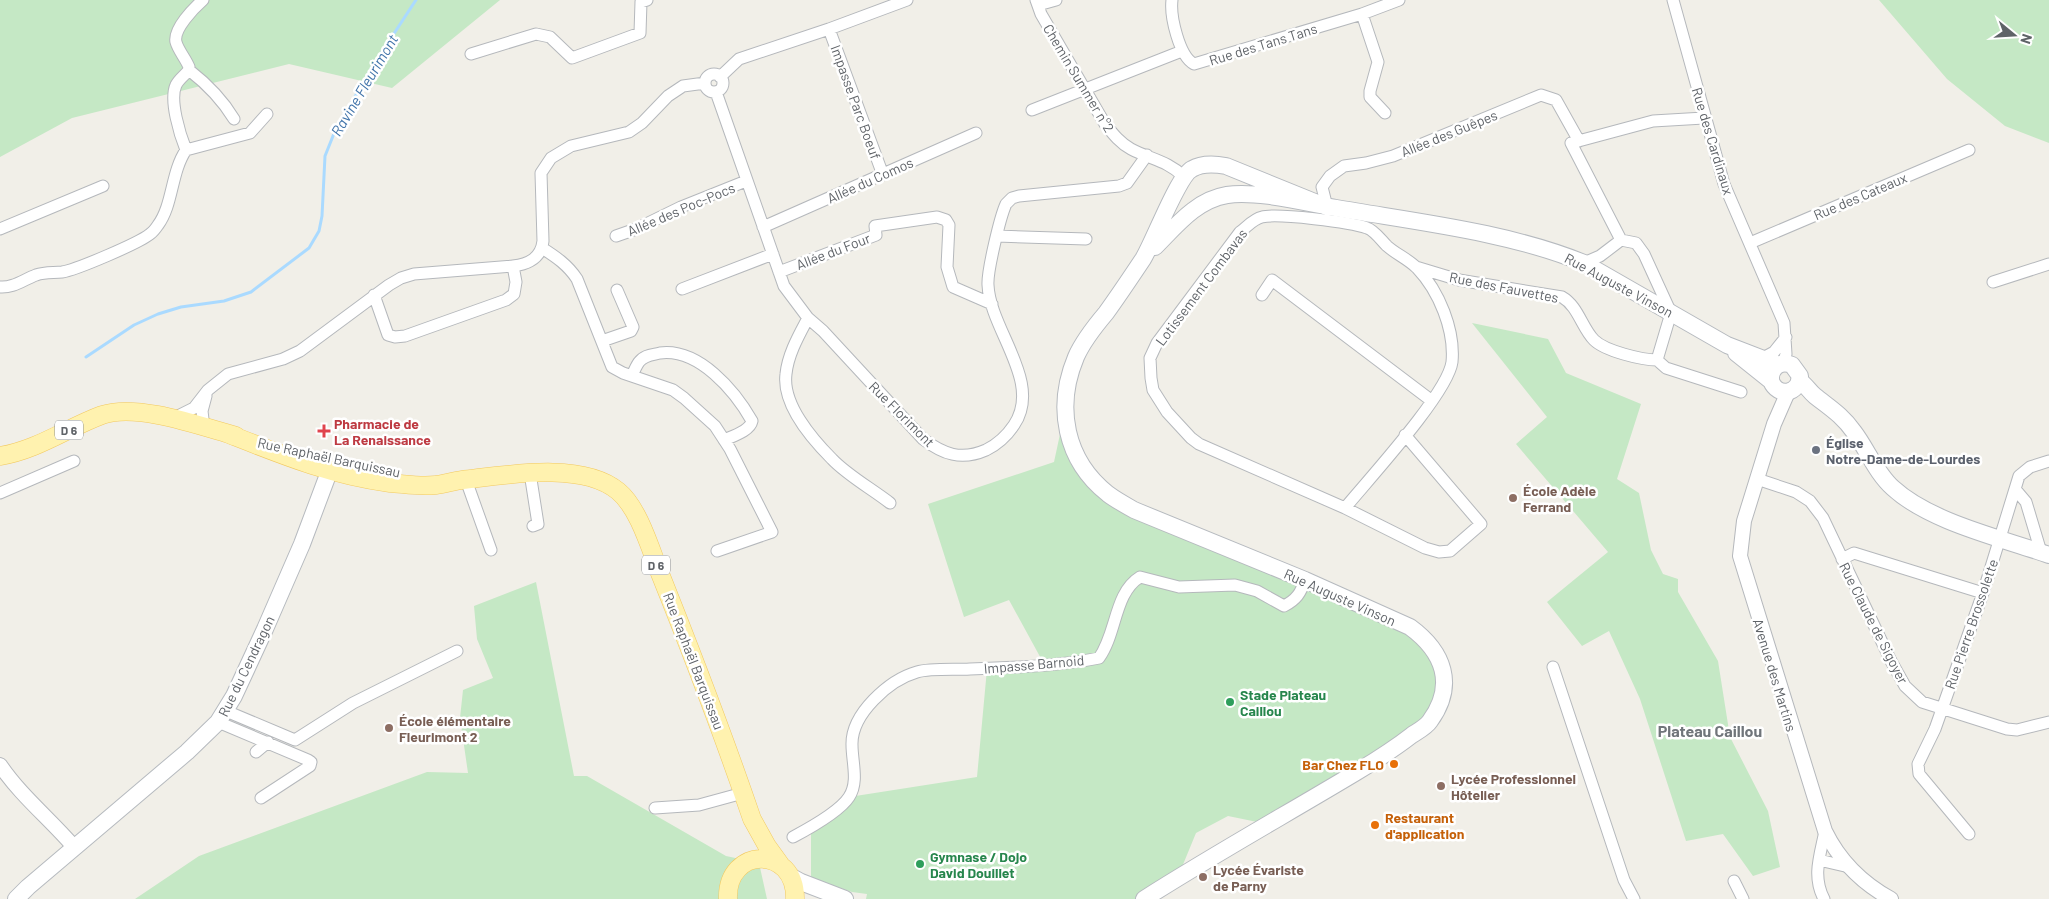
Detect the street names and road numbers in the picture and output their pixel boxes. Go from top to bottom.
street label: Rue des Tans Tans [1207,19,1319,69]
street label: Chemin Summer n°2 [1040,21,1118,135]
street label: Impasse Parc Boeuf [827,42,885,162]
street label: Rue des Cardinaux [1689,85,1738,197]
street label: Allée des Guêpes [1398,106,1500,160]
street label: Allée du Comos [824,153,916,207]
street label: Rue des Cateaux [1811,169,1910,223]
street label: Allée des Poc-Pocs [625,179,738,239]
street label: Lotissement Combavas [1151,225,1251,349]
street label: Allée du Four [793,229,873,273]
street label: Rue Auguste Vinson [1562,249,1676,321]
street label: Rue des Fauvettes [1448,268,1560,306]
street label: Rue Florimont [866,378,938,450]
road number: D 6 [55,420,83,440]
street label: Rue Raphaël Barquissau [256,434,402,480]
road number: D 6 [642,556,670,574]
street label: Rue Pierre Brossolette [1941,557,2001,691]
street label: Rue Claude de Sigoyer [1836,559,1912,687]
street label: Rue Auguste Vinson [1282,565,1398,629]
street label: Rue Raphaël Barquissau [660,590,728,732]
street label: Rue du Cendragon [214,613,278,719]
street label: Avenue des Martins [1750,616,1800,734]
street label: Impasse Barnoid [983,651,1085,677]

